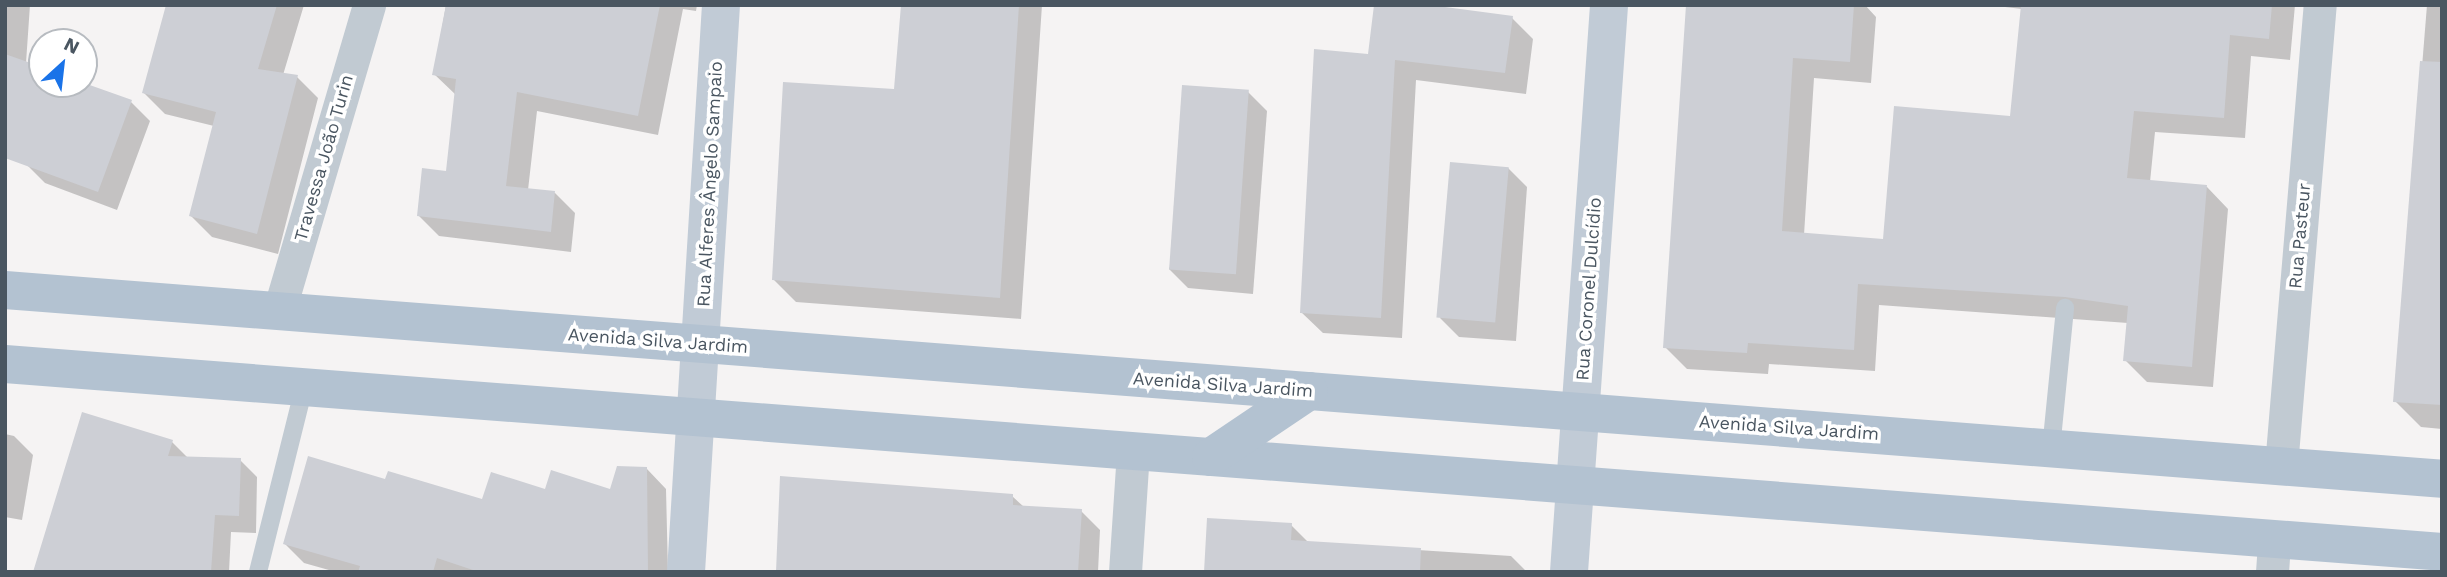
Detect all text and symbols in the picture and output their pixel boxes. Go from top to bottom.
north arrow [28,28,98,98]
text: N [60,32,83,59]
street label: Rua Alferes Ângelo Sampaio [693,60,727,308]
street label: Travessa João Turin [290,72,358,244]
street label: Rua Pasteur [2285,182,2315,290]
street label: Rua Coronel Dulcídio [1572,196,1606,382]
street label: Avenida Silva Jardim [567,324,749,358]
street label: Avenida Silva Jardim [1132,368,1314,402]
street label: Avenida Silva Jardim [1698,411,1880,445]

